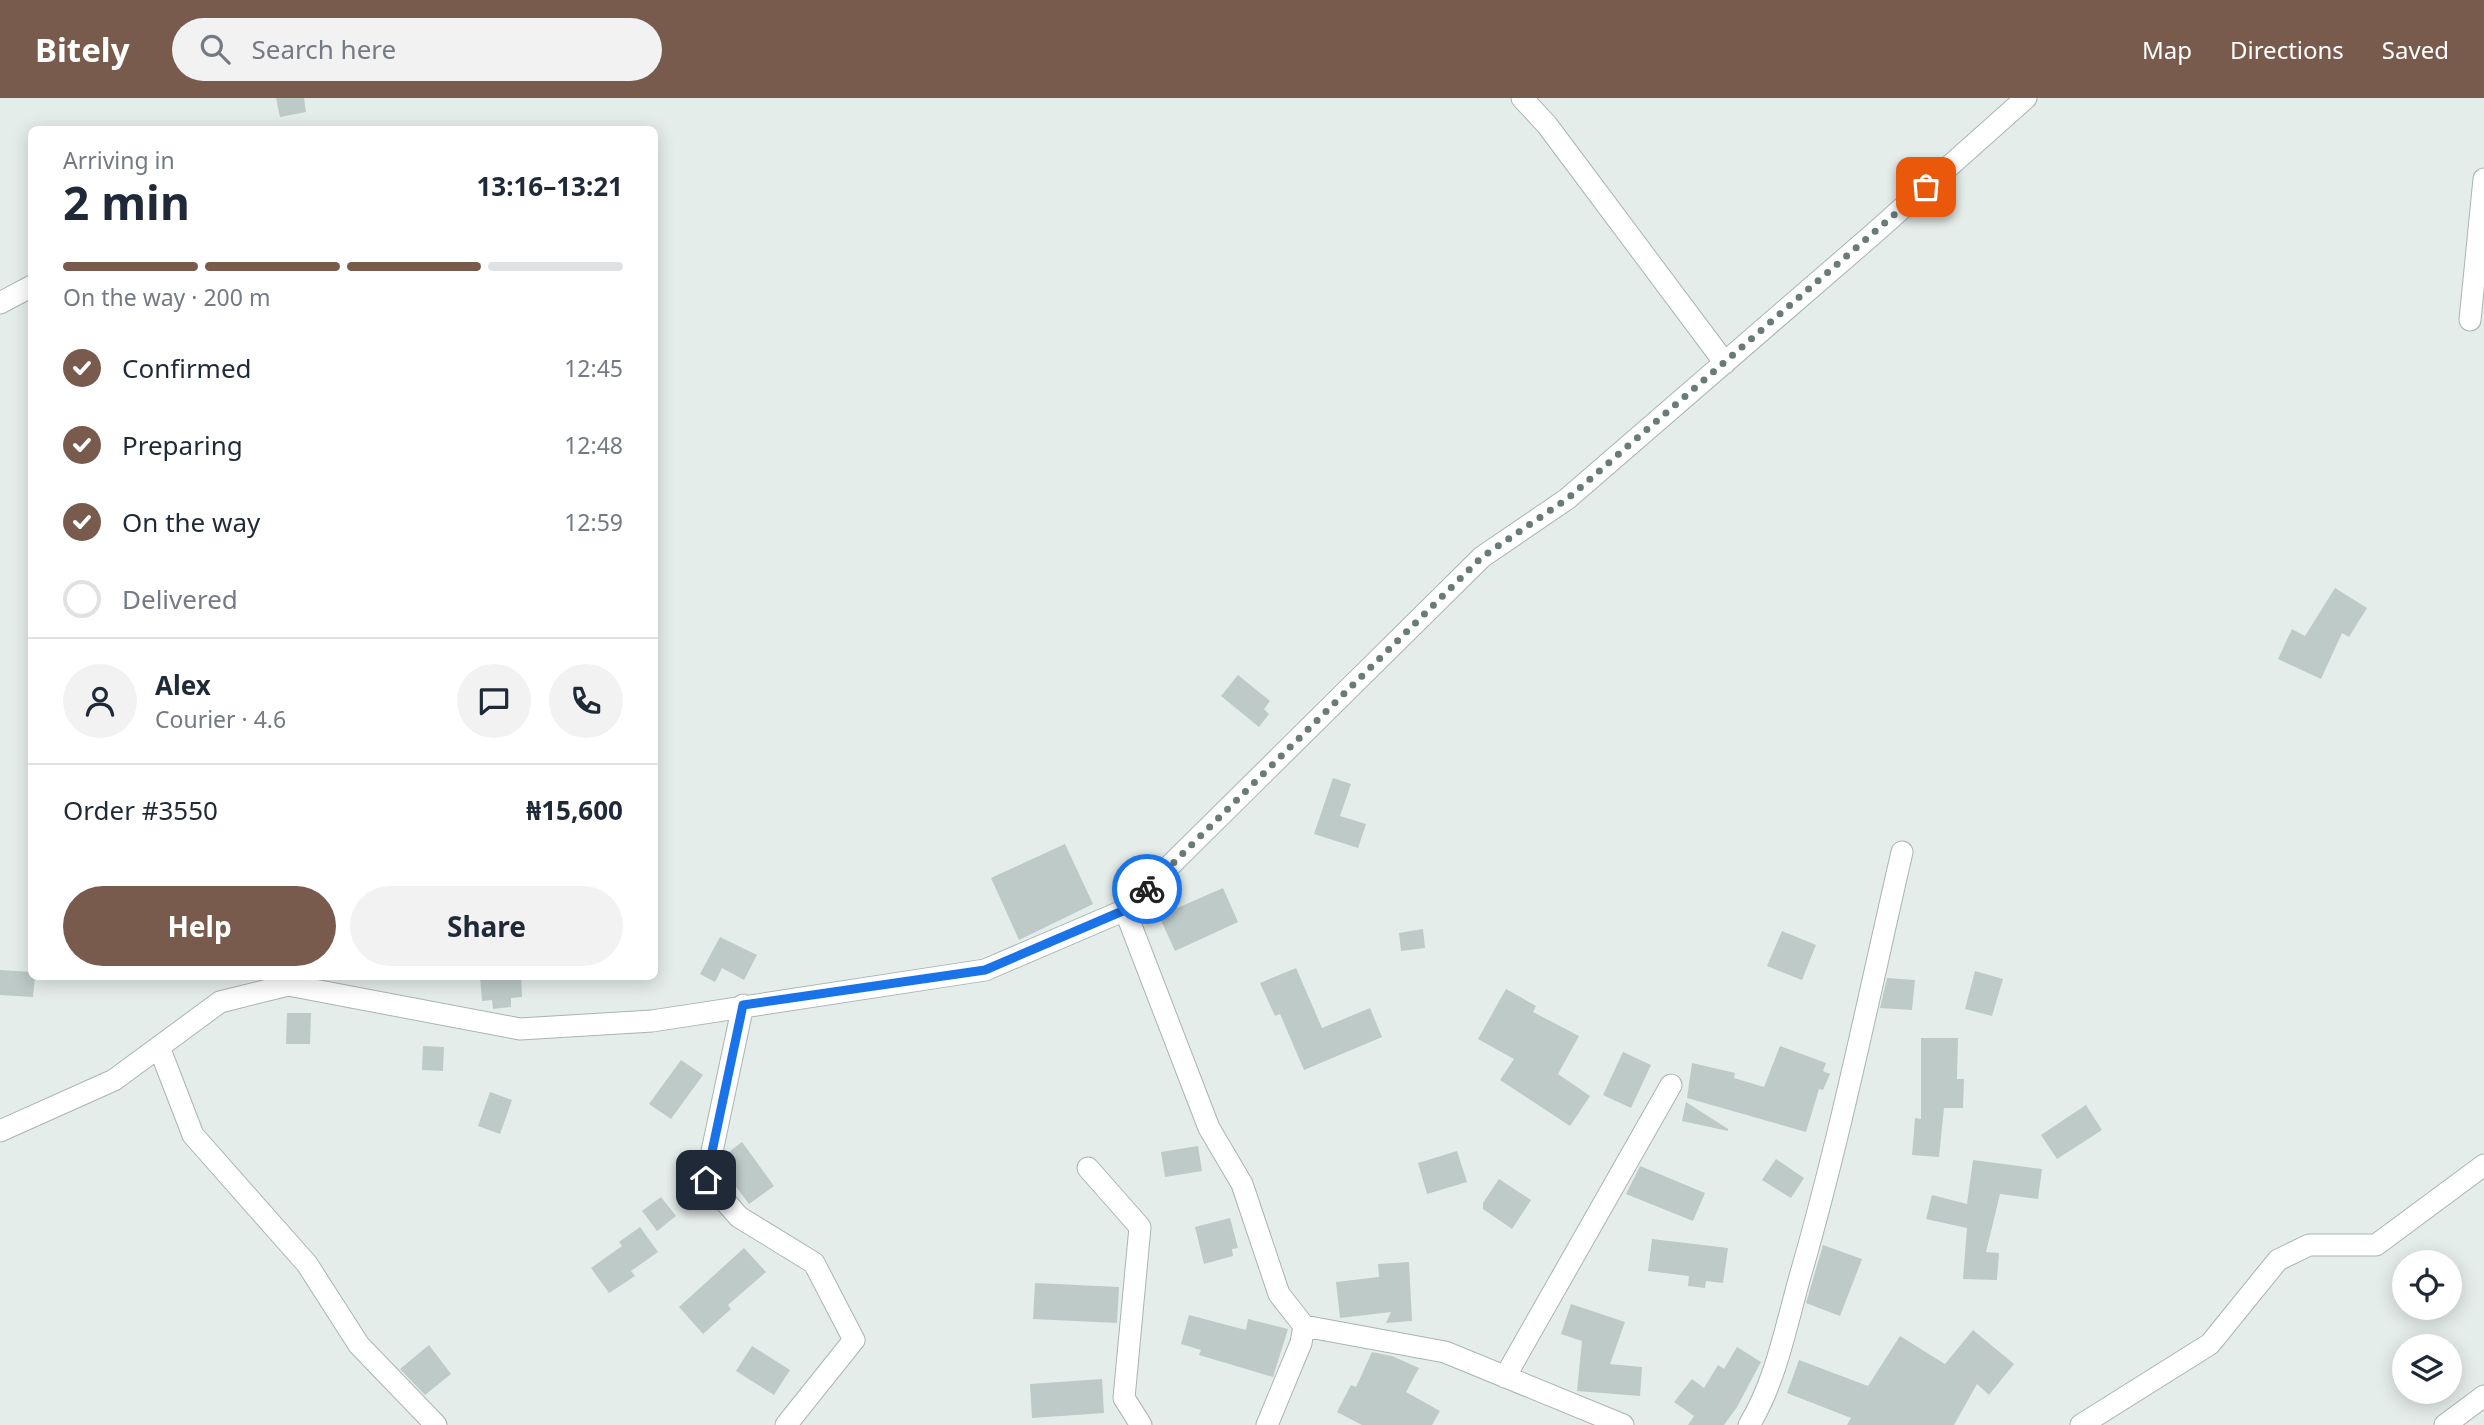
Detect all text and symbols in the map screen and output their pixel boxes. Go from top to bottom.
search box [172,18,662,81]
text: Bitely [35,27,130,72]
icon: search [196,30,234,68]
text: Search here [252,31,396,67]
text: Map [2142,33,2192,66]
text: Directions [2230,33,2344,66]
text: Saved [2382,33,2449,66]
text: Arriving in [63,144,175,176]
pin [1896,157,1956,217]
text: 13:16–13:21 [476,168,623,204]
icon: bag [1907,168,1945,206]
text: 2 min [63,171,190,233]
text: On the way · 200 m [63,281,270,313]
icon: check [63,349,101,387]
text: Confirmed [122,350,252,386]
text: 12:45 [564,352,623,384]
icon: check [63,426,101,464]
text: Preparing [122,427,243,463]
text: 12:48 [564,429,623,461]
icon: check [63,503,101,541]
text: On the way [122,504,260,540]
text: 12:59 [564,506,623,538]
text: Delivered [122,581,238,617]
button: person [63,664,137,738]
button: chat [457,664,531,738]
button: phone [549,664,623,738]
text: Alex [155,667,211,703]
text: Courier · 4.6 [155,703,286,735]
text: Order #3550 [63,792,218,828]
text: ₦15,600 [526,792,623,828]
courier [1112,854,1182,924]
icon: bike [1128,870,1166,908]
button: Help [63,886,336,966]
button: Share [350,886,623,966]
pin [676,1150,736,1210]
icon: home [687,1161,725,1199]
map controls [2392,1250,2462,1404]
button: locate [2392,1250,2462,1320]
button: layers [2392,1334,2462,1404]

